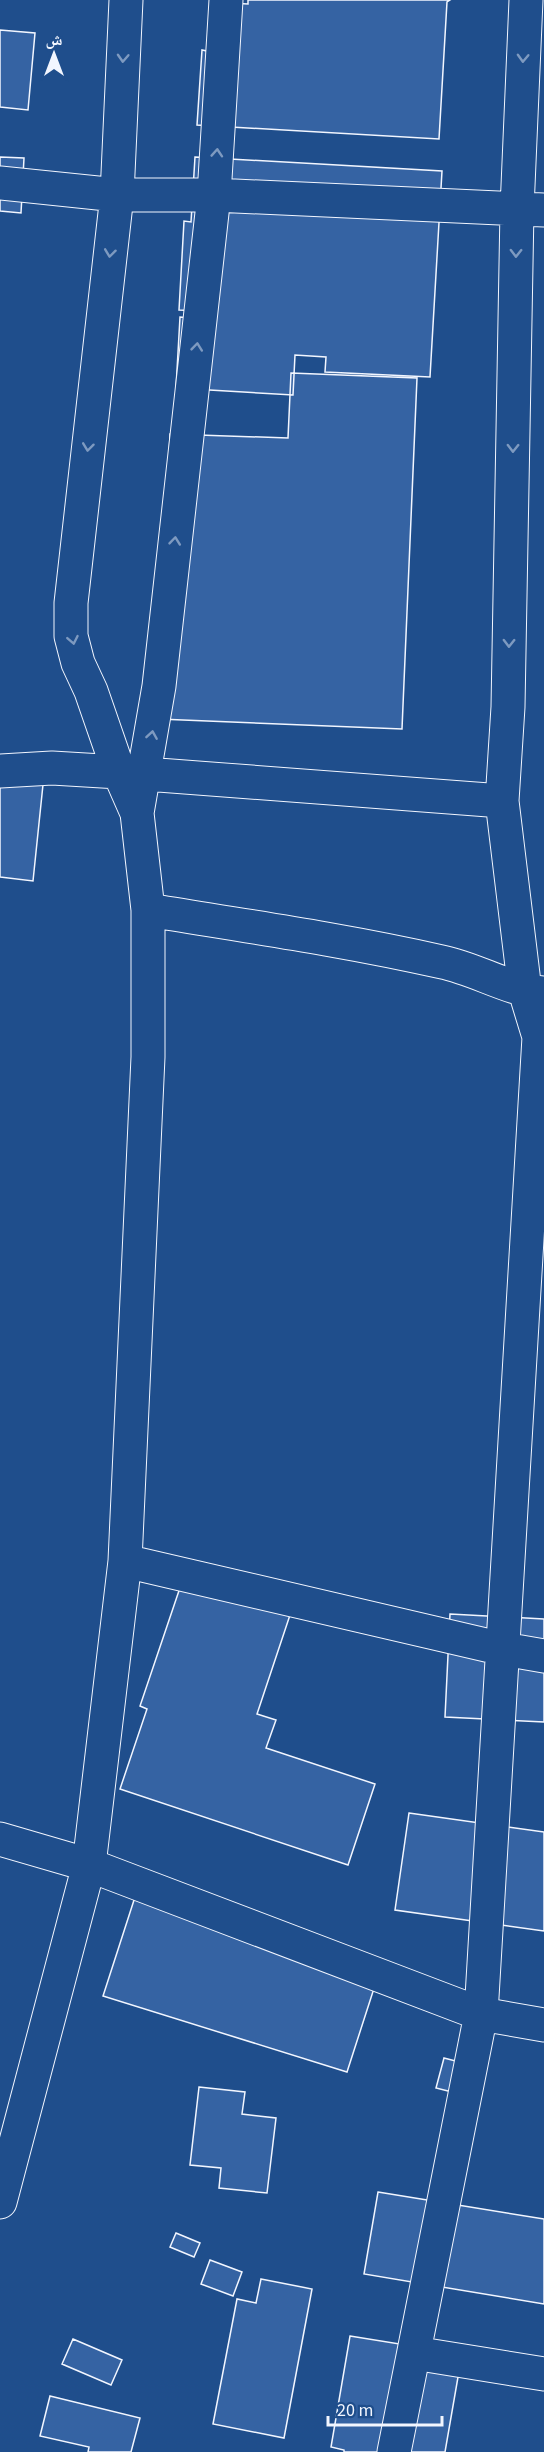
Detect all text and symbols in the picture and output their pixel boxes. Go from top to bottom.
north arrow [24,24,84,84]
text: ش [46,29,63,51]
one-way arrow [117,54,130,63]
one-way arrow [517,54,530,63]
one-way arrow [210,149,223,158]
one-way arrow [105,248,117,257]
one-way arrow [510,249,523,258]
one-way arrow [190,343,203,352]
one-way arrow [83,442,95,451]
one-way arrow [507,444,519,453]
one-way arrow [168,536,181,546]
one-way arrow [66,635,79,645]
one-way arrow [503,639,515,648]
one-way arrow [145,730,157,739]
scale bar [328,2389,442,2427]
text: 20 m [337,2398,373,2423]

